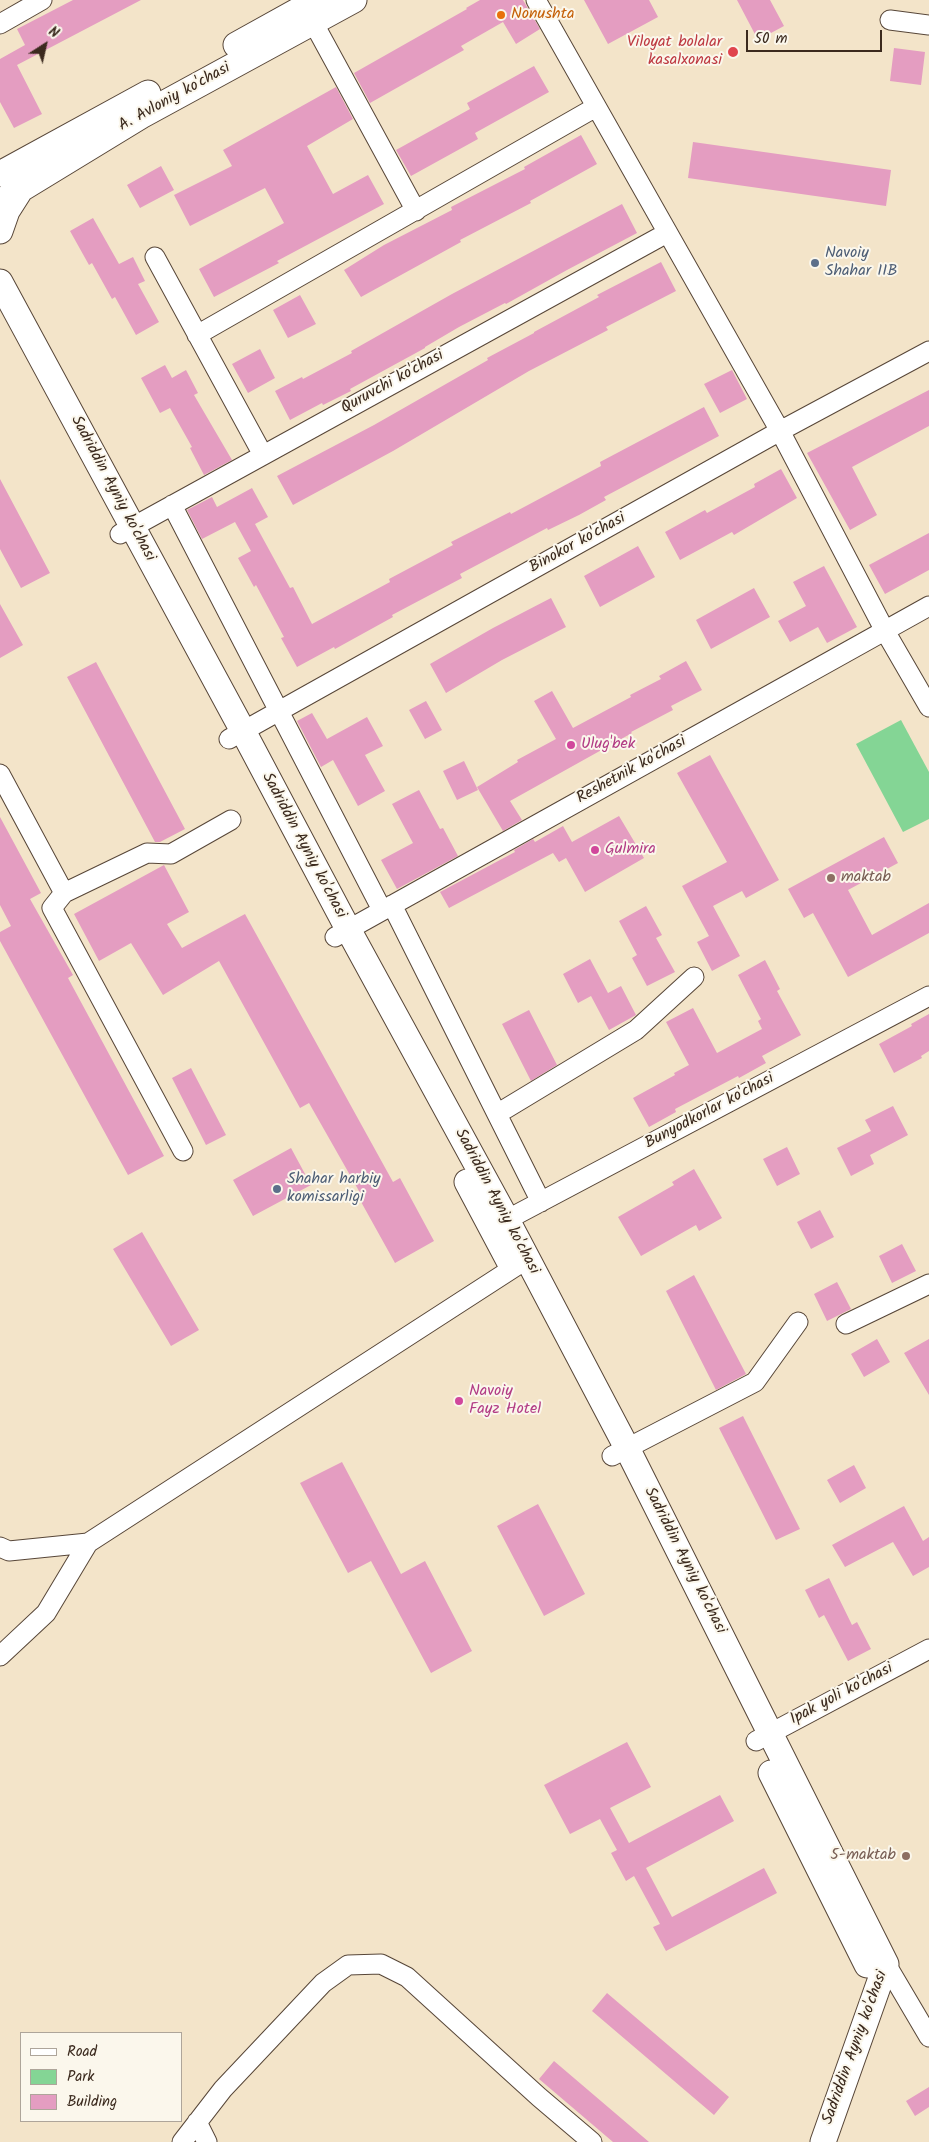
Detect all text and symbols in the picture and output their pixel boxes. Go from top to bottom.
place label: Nonushta [511,5,574,25]
marker: Nonushta [495,9,507,21]
north arrow [20,20,70,70]
scale bar [749,20,885,52]
text: N [44,21,64,44]
text: 50 m [754,27,788,51]
place label: Viloyat bolalar kasalxonasi [627,33,722,71]
marker: Viloyat bolalar kasalxonasi [726,45,740,59]
street label: A. Avloniy ko'chasi [116,59,234,137]
place label: Navoiy Shahar IIB [825,244,897,282]
marker: Navoiy Shahar IIB [809,257,821,269]
street label: Quruvchi ko'chasi [338,347,448,419]
street label: Sadriddin Ayniy ko'chasi [65,413,159,565]
street label: Binokor ko'chasi [526,510,630,578]
street label: Reshetnik ko'chasi [574,733,690,809]
place label: Ulug'bek [581,735,635,755]
marker: Ulug'bek [565,739,577,751]
street label: Sadriddin Ayniy ko'chasi [256,770,350,922]
place label: Gulmira [605,840,656,860]
marker: Gulmira [589,844,601,856]
place label: maktab [841,868,891,888]
marker: maktab [825,872,837,884]
street label: Bunyodkorlar ko'chasi [642,1070,778,1154]
street label: Sadriddin Ayniy ko'chasi [449,1126,543,1278]
place label: Shahar harbiy komissarligi [287,1170,380,1208]
marker: Shahar harbiy komissarligi [271,1183,283,1195]
place label: Navoiy Fayz Hotel [469,1382,541,1420]
marker: Navoiy Fayz Hotel [453,1395,465,1407]
street label: Sadriddin Ayniy ko'chasi [639,1484,729,1638]
street label: Ipak yoli ko'chasi [787,1660,897,1730]
place label: 5-maktab [830,1846,896,1866]
marker: 5-maktab [900,1850,912,1862]
street label: Sadriddin Ayniy ko'chasi [819,1969,893,2127]
legend [20,2032,182,2122]
text: Road [67,2040,97,2064]
text: Park [67,2065,94,2089]
text: Building [67,2090,117,2114]

